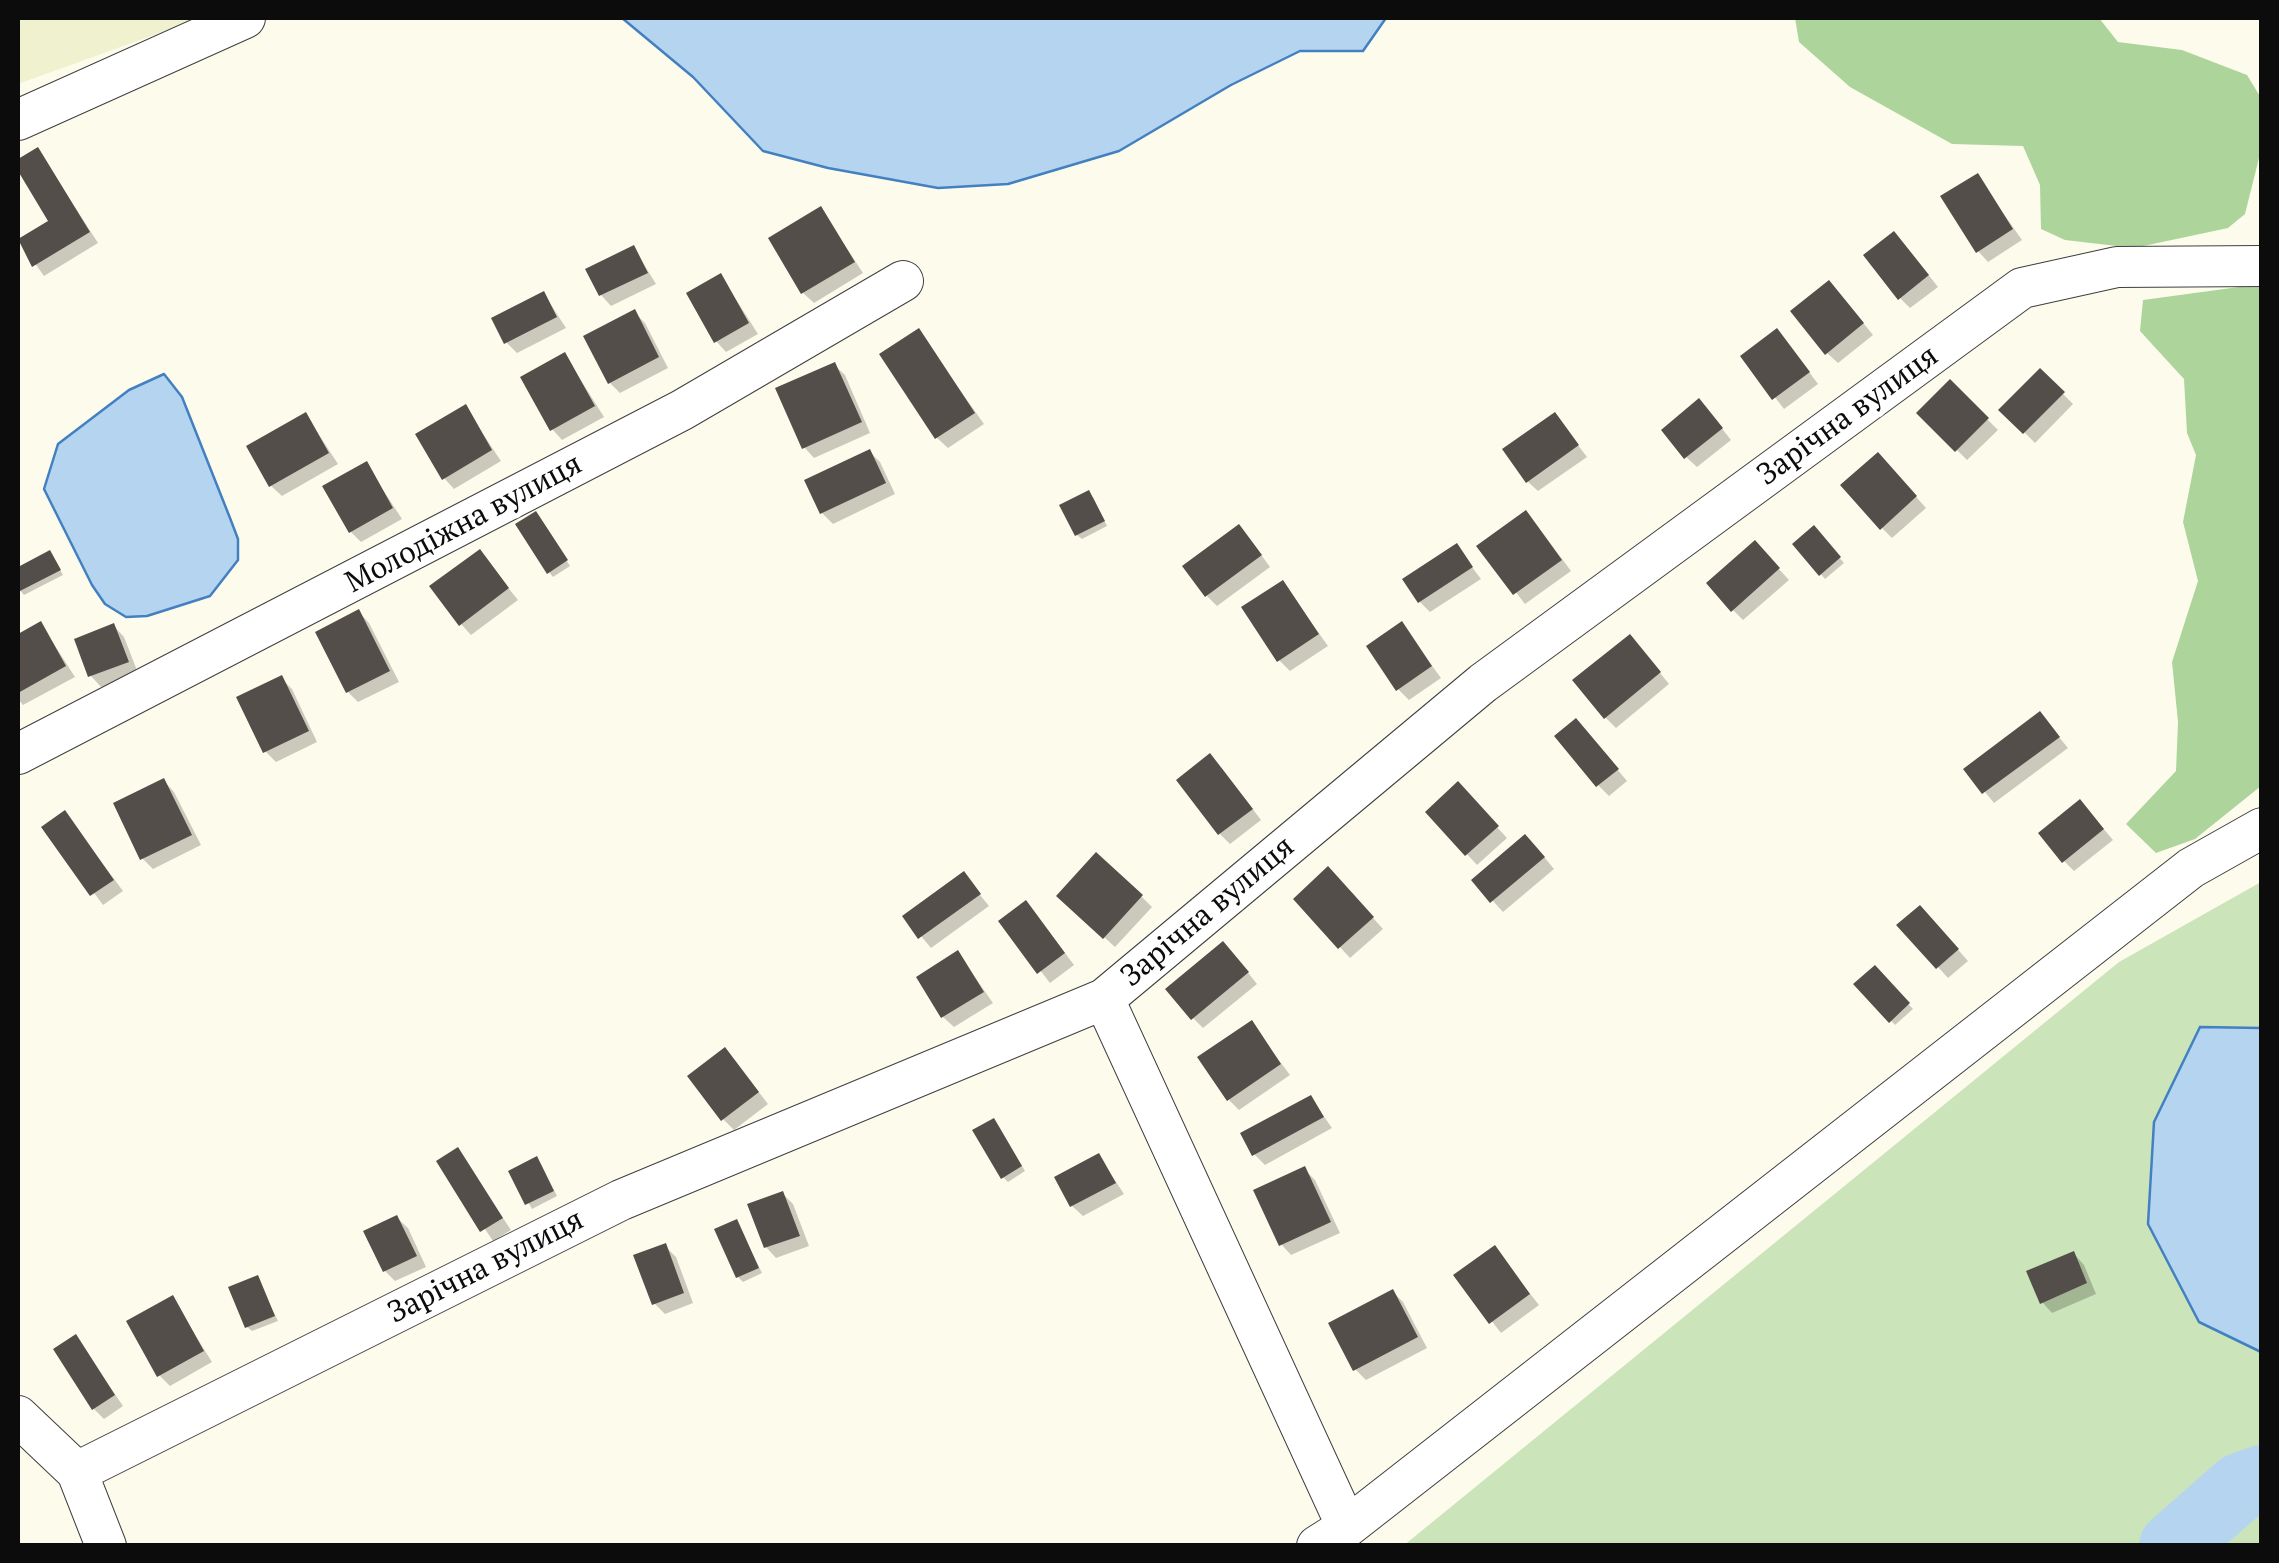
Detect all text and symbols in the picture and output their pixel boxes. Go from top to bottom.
street label: Зарічна вулиця [1751,338,1945,494]
street label: Молодіжна вулиця [340,447,588,601]
street label: Зарічна вулиця [1114,829,1302,995]
street label: Зарічна вулиця [382,1202,590,1332]

